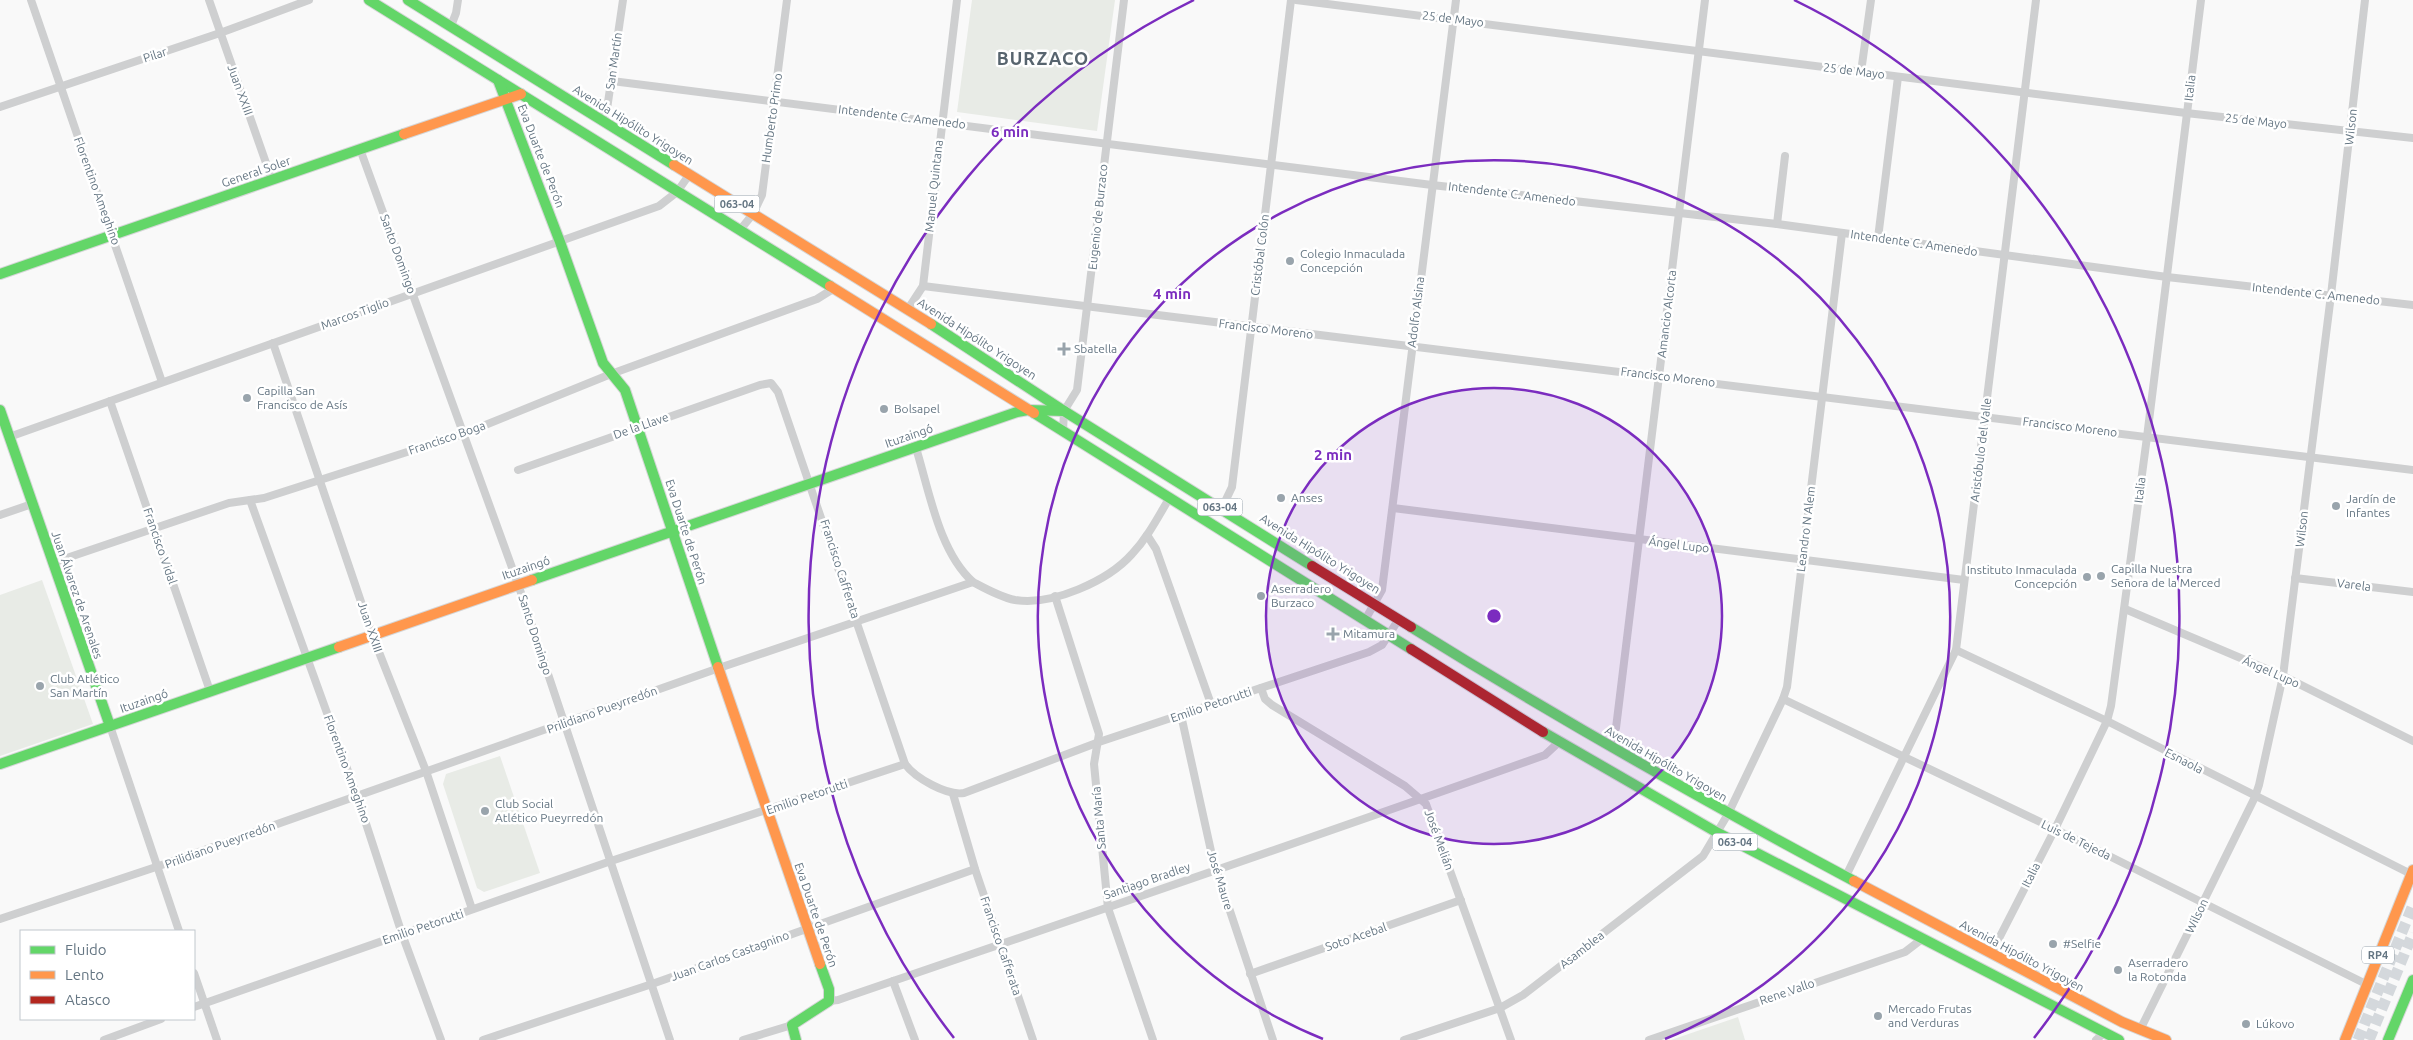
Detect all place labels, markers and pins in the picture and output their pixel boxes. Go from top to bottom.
place label: Colegio Inmaculada Concepción [1300,247,1405,274]
marker: Colegio Inmaculada Concepción [1284,255,1296,267]
place label: Sbatella [1074,342,1117,355]
marker: Sbatella [1058,343,1070,355]
place label: Capilla San Francisco de Asís [257,384,347,411]
marker: Capilla San Francisco de Asís [241,392,253,404]
place label: Bolsapel [894,402,940,415]
marker: Bolsapel [878,403,890,415]
place label: Anses [1291,491,1323,504]
marker: Anses [1275,492,1287,504]
place label: Jardín de Infantes [2346,492,2396,519]
marker: Jardín de Infantes [2330,500,2342,512]
place label: Capilla Nuestra Señora de la Merced [2111,562,2221,589]
place label: Instituto Inmaculada Concepción [1967,563,2077,590]
marker: Capilla Nuestra Señora de la Merced [2095,570,2107,582]
marker: Instituto Inmaculada Concepción [2081,571,2093,583]
place label: Aserradero Burzaco [1271,582,1331,609]
marker: Aserradero Burzaco [1255,590,1267,602]
centre of rings [1485,607,1503,625]
place label: Mitamura [1343,627,1395,640]
marker: Mitamura [1327,628,1339,640]
place label: Club Atlético San Martín [50,672,120,699]
marker: Club Atlético San Martín [34,680,46,692]
place label: Club Social Atlético Pueyrredón [495,797,603,824]
marker: Club Social Atlético Pueyrredón [479,805,491,817]
place label: #Selfie [2063,937,2101,950]
marker: #Selfie [2047,938,2059,950]
place label: Aserradero la Rotonda [2128,956,2188,983]
marker: Aserradero la Rotonda [2112,964,2124,976]
place label: Mercado Frutas and Verduras [1888,1002,1972,1029]
marker: Mercado Frutas and Verduras [1872,1010,1884,1022]
place label: Lúkovo [2256,1017,2295,1030]
marker: Lúkovo [2240,1018,2252,1030]

